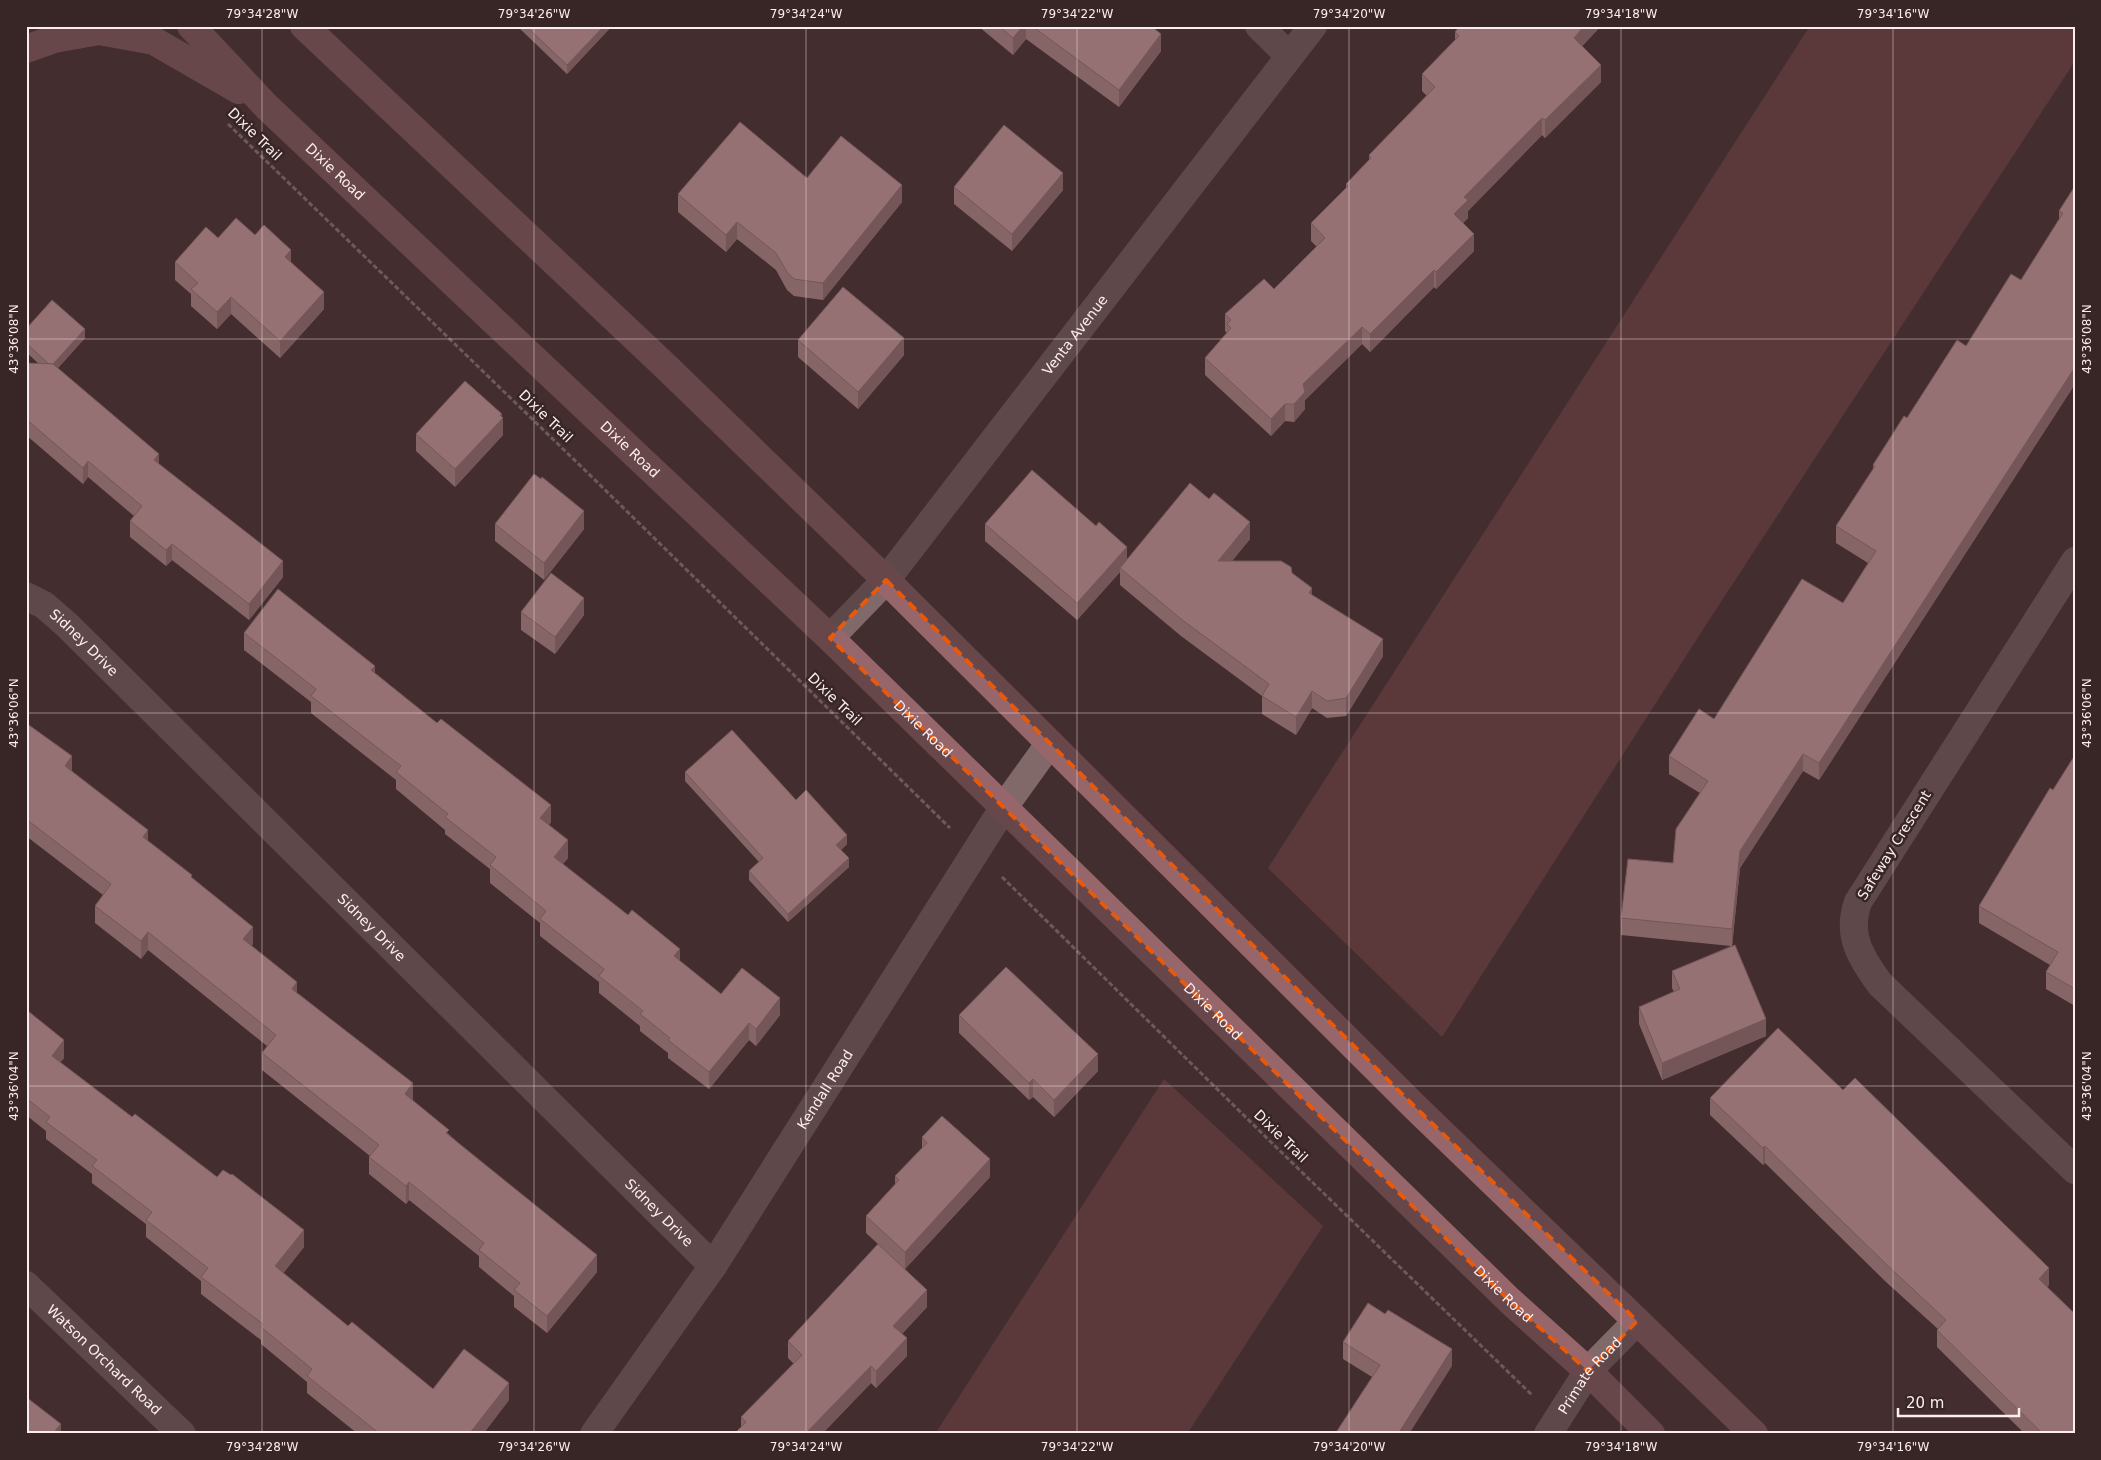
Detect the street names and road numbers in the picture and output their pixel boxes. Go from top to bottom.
street label: Dixie Trail [225,104,285,164]
street label: Dixie Road [303,140,368,203]
street label: Venta Avenue [1039,292,1111,378]
street label: Dixie Trail [516,386,576,446]
street label: Dixie Road [597,418,663,481]
street label: Sidney Drive [46,606,122,679]
street label: Dixie Trail [805,669,865,729]
street label: Dixie Road [891,697,956,761]
street label: Safeway Crescent [1854,787,1934,902]
street label: Sidney Drive [334,890,409,965]
street label: Dixie Road [1181,980,1246,1043]
street label: Kendall Road [794,1047,856,1132]
street label: Dixie Trail [1251,1106,1311,1166]
street label: Sidney Drive [622,1176,697,1250]
street label: Dixie Road [1471,1262,1536,1326]
street label: Watson Orchard Road [44,1301,165,1418]
street label: Primate Road [1555,1334,1625,1417]

